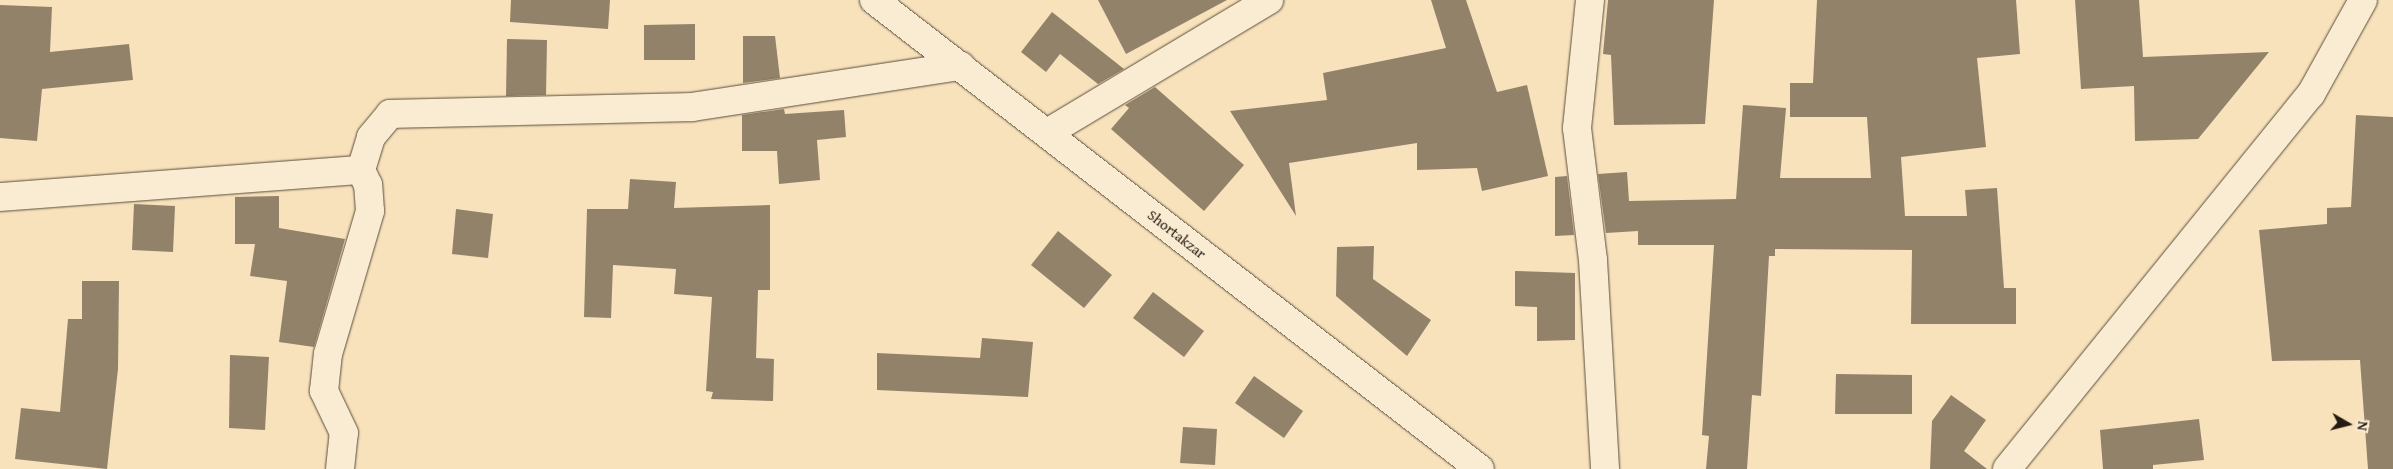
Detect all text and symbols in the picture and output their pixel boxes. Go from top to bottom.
street label: Shortakzar [1144,206,1210,262]
north arrow [2323,399,2373,449]
text: N [2352,420,2373,432]

